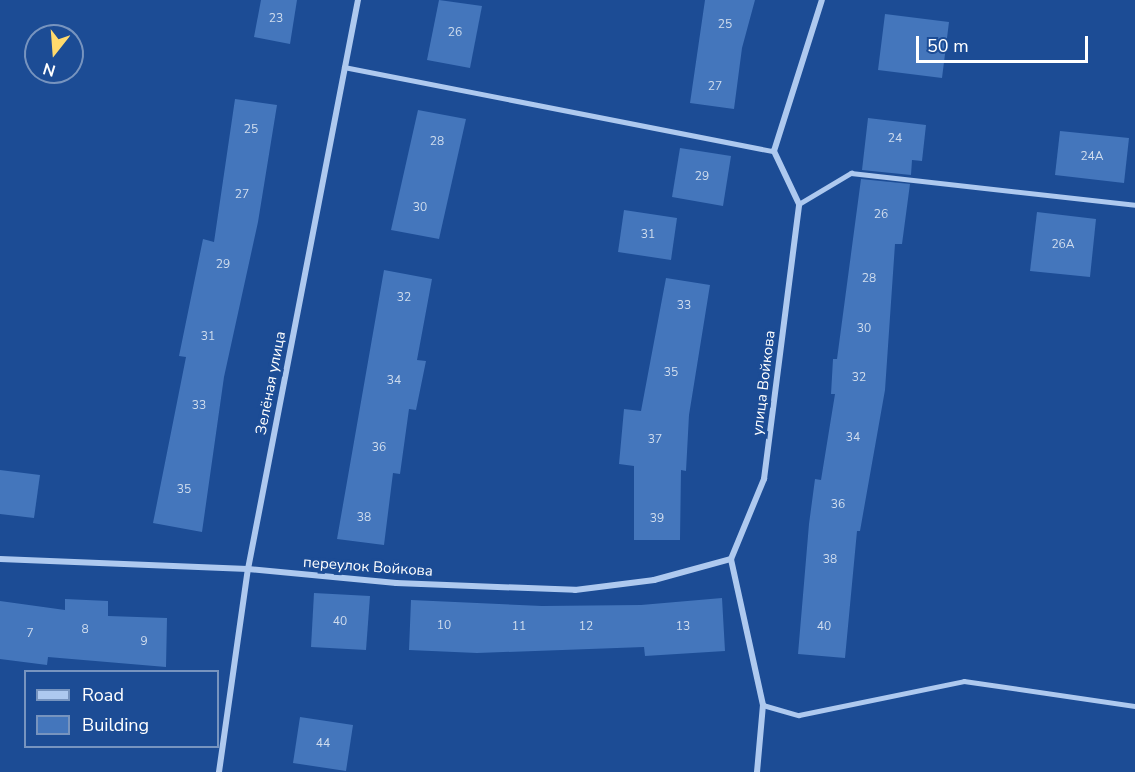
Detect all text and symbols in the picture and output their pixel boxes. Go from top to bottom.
house number: 23 [269,12,283,26]
house number: 25 [718,18,732,32]
north arrow [24,24,84,84]
scale bar [919,24,1092,62]
house number: 26 [448,26,462,40]
text: 50 m [927,34,969,58]
text: N [40,57,58,82]
house number: 27 [708,80,722,94]
house number: 25 [244,123,258,137]
house number: 24 [888,132,902,146]
house number: 28 [430,135,444,149]
house number: 24А [1080,150,1104,164]
house number: 29 [695,170,709,184]
house number: 27 [235,188,249,202]
house number: 30 [413,201,427,215]
house number: 26 [874,208,888,222]
house number: 31 [641,228,655,242]
house number: 26А [1051,238,1075,252]
house number: 29 [216,258,230,272]
house number: 28 [862,272,876,286]
house number: 32 [397,291,411,305]
house number: 33 [677,299,691,313]
house number: 30 [857,322,871,336]
street label: улица Войкова [749,329,779,437]
house number: 31 [201,330,215,344]
street label: Зелёная улица [252,330,290,436]
house number: 35 [664,366,678,380]
house number: 32 [852,371,866,385]
house number: 34 [387,374,401,388]
house number: 33 [192,399,206,413]
house number: 34 [846,431,860,445]
house number: 37 [648,433,662,447]
house number: 36 [372,441,386,455]
house number: 35 [177,483,191,497]
house number: 36 [831,498,845,512]
house number: 38 [357,511,371,525]
house number: 39 [650,512,664,526]
street label: переулок Войкова [302,553,434,581]
house number: 38 [823,553,837,567]
house number: 40 [333,615,347,629]
house number: 10 [437,619,451,633]
house number: 11 [512,620,526,634]
house number: 12 [579,620,593,634]
house number: 13 [676,620,690,634]
house number: 40 [817,620,831,634]
house number: 8 [81,623,89,637]
house number: 7 [26,627,34,641]
house number: 9 [140,635,148,649]
legend [24,670,219,748]
text: Road [82,683,124,707]
text: Building [82,713,149,737]
house number: 44 [316,737,330,751]

